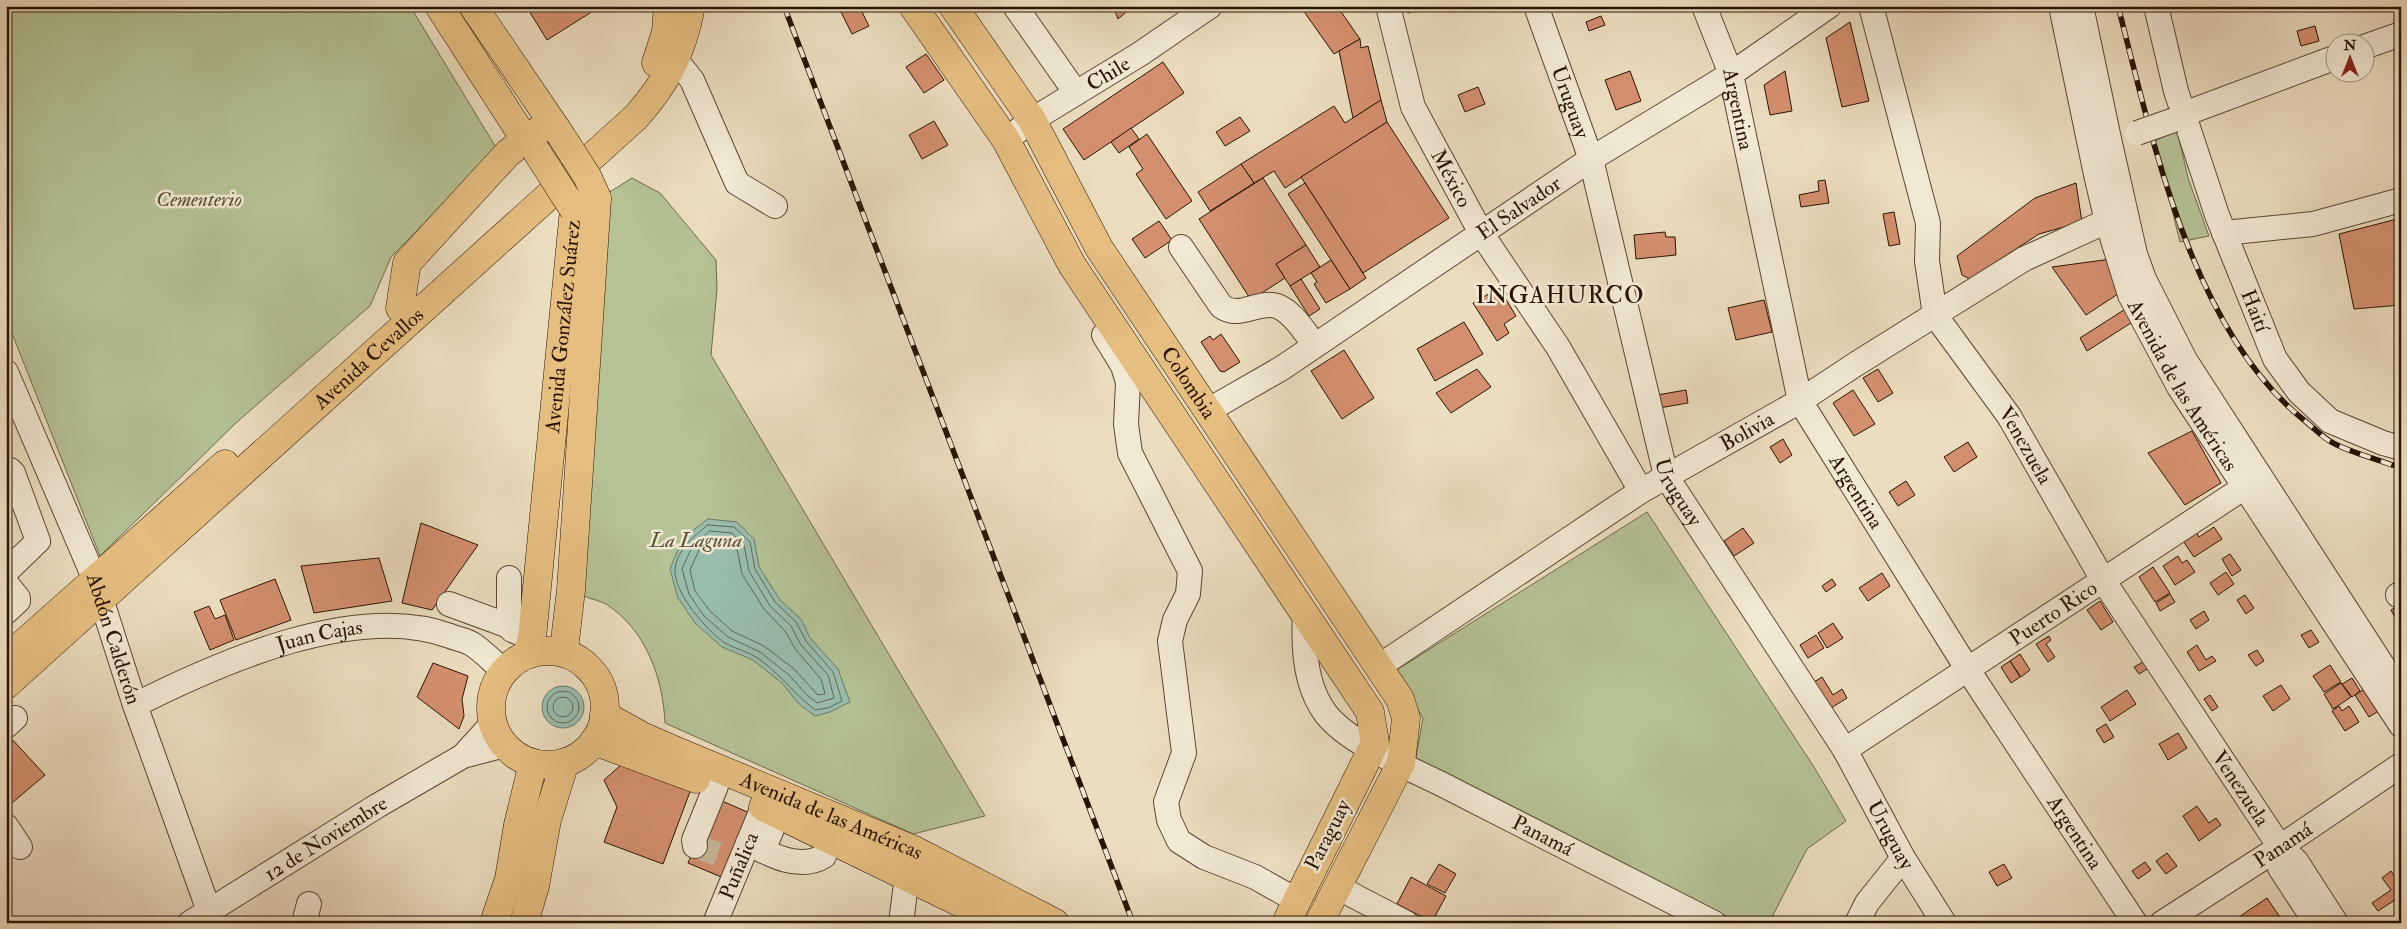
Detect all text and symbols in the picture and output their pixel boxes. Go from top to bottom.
north arrow [2324,32,2374,82]
text: N [2343,37,2357,54]
street label: Chile [1081,50,1135,97]
street label: Uruguay [1545,62,1596,143]
street label: Argentina [1716,65,1760,153]
street label: México [1425,145,1478,212]
street label: El Salvador [1471,170,1566,246]
park label: Cementerio [156,186,242,213]
street label: Avenida González Suárez [539,218,586,435]
district label: INGAHURCO [1476,280,1644,311]
street label: Haití [2235,285,2277,337]
street label: Avenida de las Américas [2121,294,2244,476]
street label: Avenida Cevallos [307,301,429,416]
street label: Colombia [1155,341,1223,424]
street label: Venezuela [1993,401,2059,489]
street label: Bolivia [1715,405,1779,457]
street label: Argentina [1823,448,1890,534]
street label: Uruguay [1649,456,1709,532]
park label: La Laguna [649,527,742,554]
street label: Abdón Calderón [80,569,148,708]
street label: Puerto Rico [2004,574,2102,652]
street label: Juan Cajas [272,613,364,658]
street label: Venezuela [2206,745,2276,832]
street label: Avenida de las Américas [735,765,928,866]
street label: 12 de Noviembre [259,789,392,887]
street label: Argentina [2041,789,2109,875]
street label: Paraguay [1299,794,1358,875]
street label: Uruguay [1861,796,1921,875]
street label: Panamá [1508,809,1578,862]
street label: Panamá [2248,815,2318,874]
street label: Puñalica [713,828,765,904]

